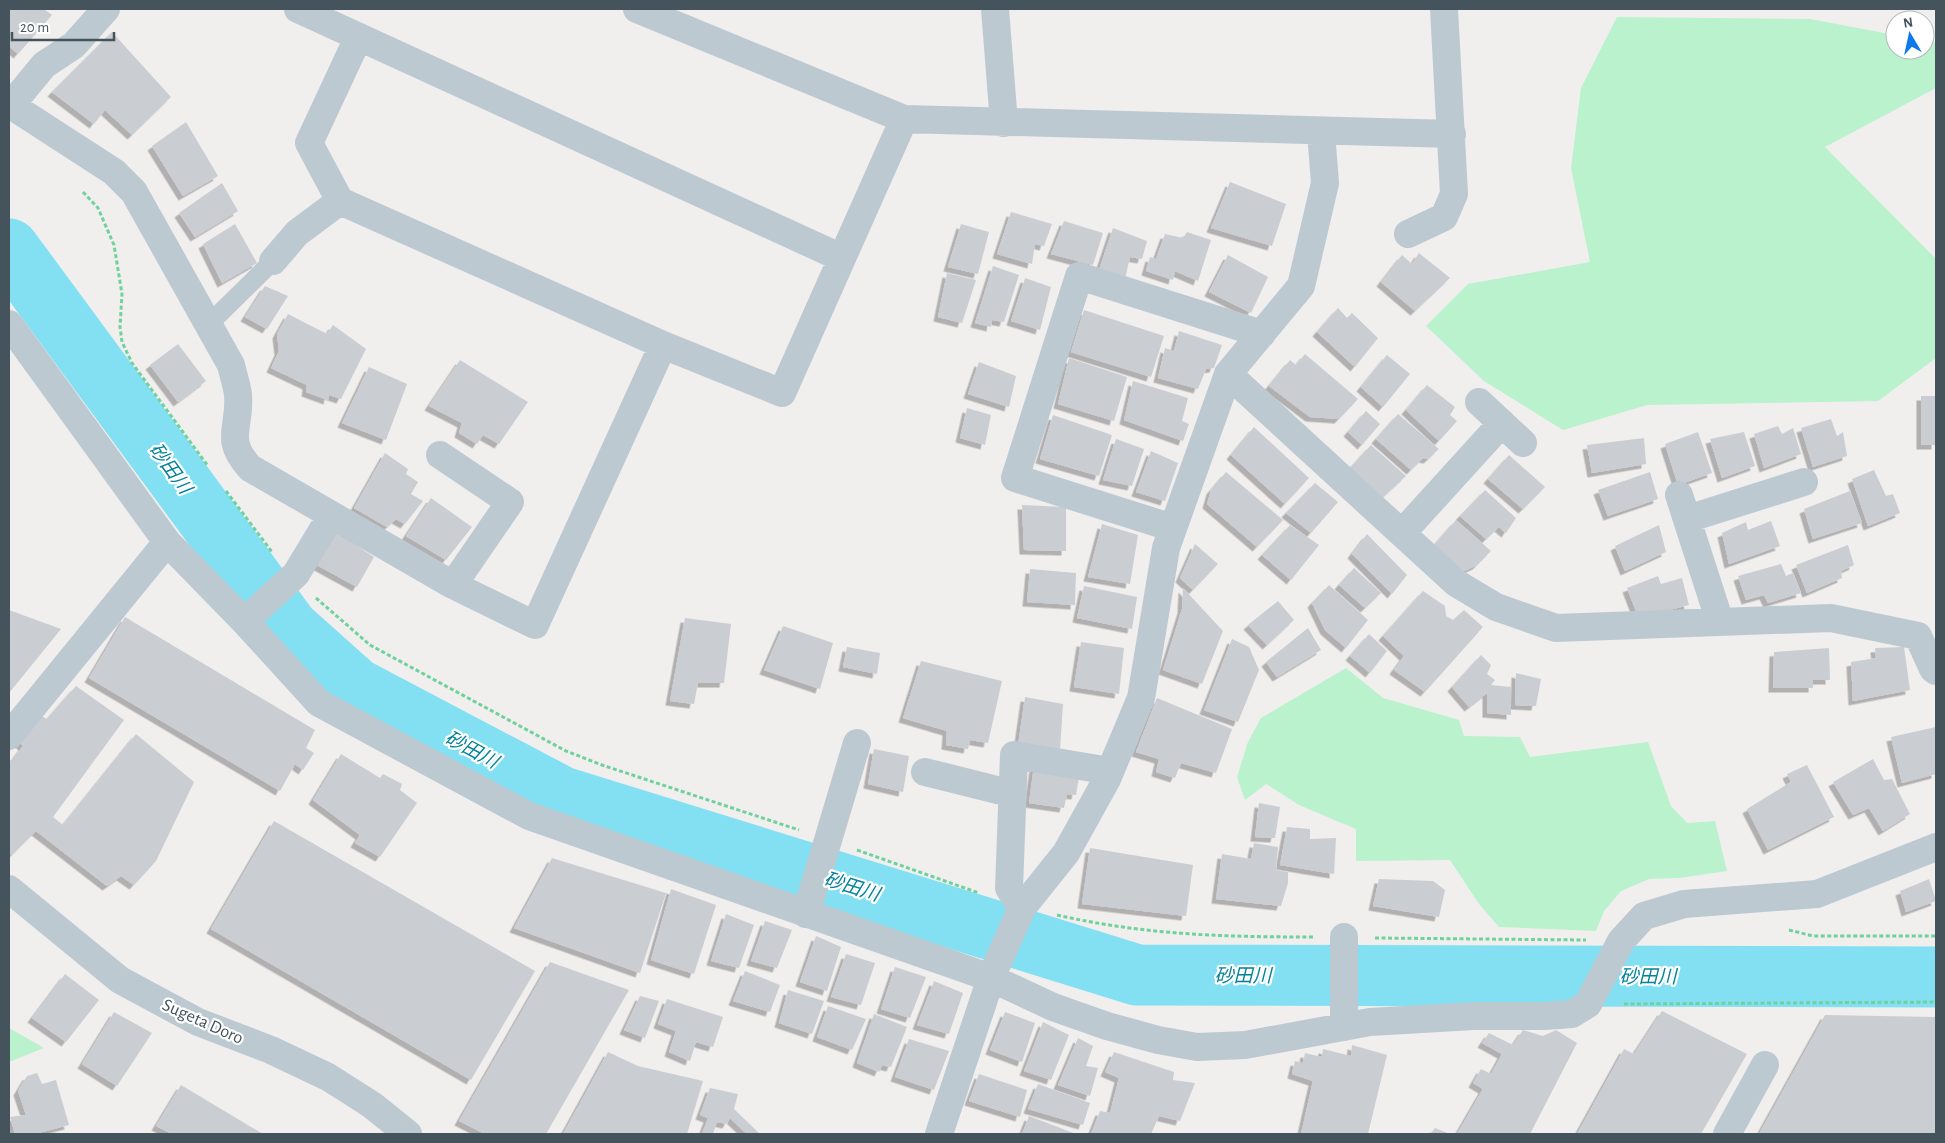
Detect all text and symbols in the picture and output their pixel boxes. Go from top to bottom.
scale bar [12,10,115,42]
north arrow [1885,10,1935,60]
text: N [1902,15,1914,31]
text: 20 m [20,20,49,35]
water label: 砂田川 [145,440,196,499]
water label: 砂田川 [442,728,503,773]
water label: 砂田川 [822,869,884,905]
water label: 砂田川 [1214,966,1273,986]
water label: 砂田川 [1619,967,1678,987]
street label: Sugeta Doro [159,996,246,1048]

